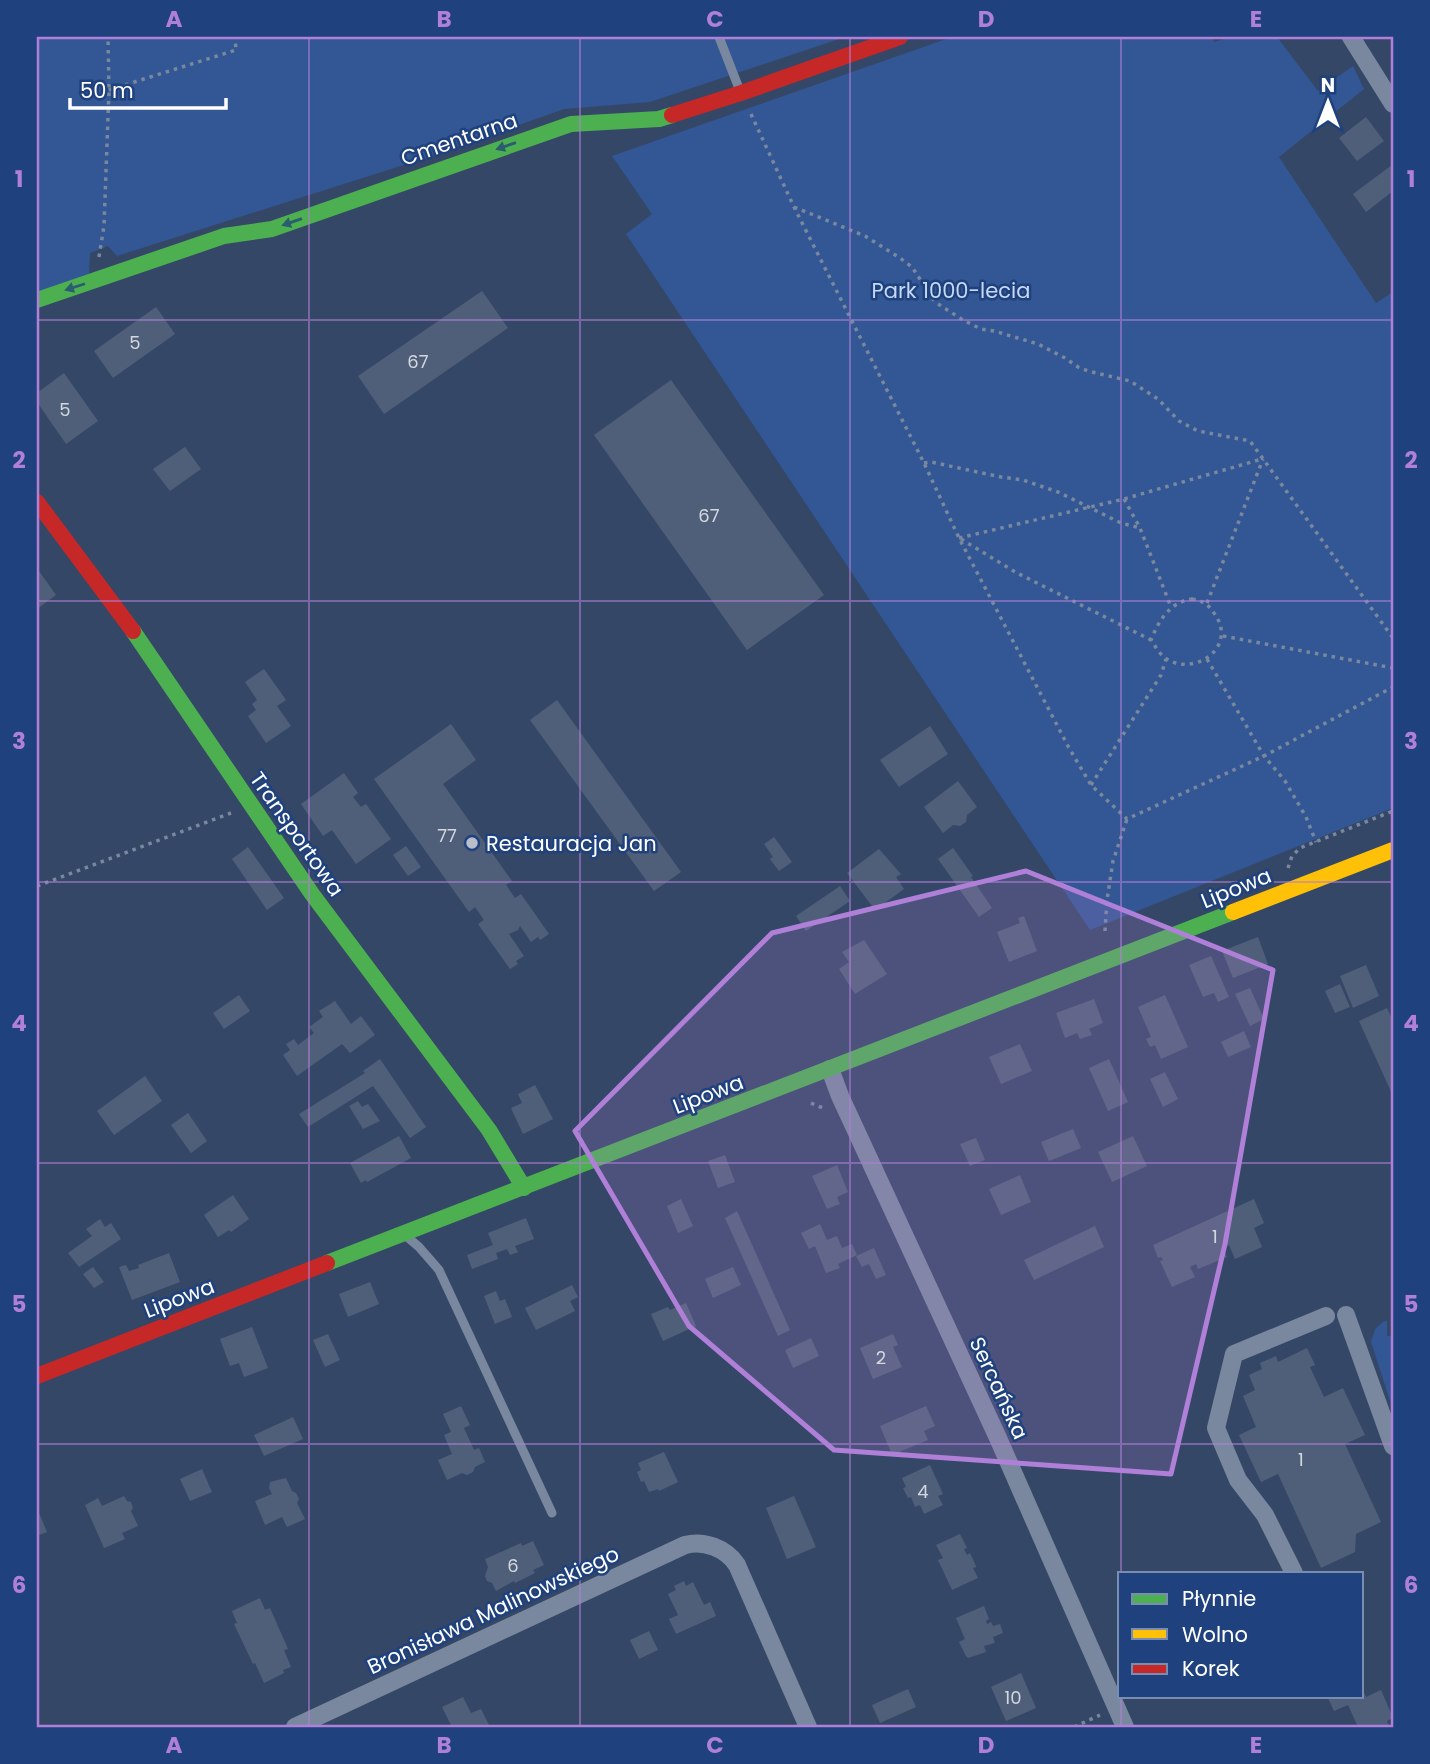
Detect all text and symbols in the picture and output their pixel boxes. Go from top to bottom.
text: A [166,3,183,35]
text: B [436,3,452,35]
text: C [706,3,724,35]
text: D [978,3,994,35]
text: E [1250,3,1262,35]
scale bar [70,66,226,110]
north arrow [1294,66,1364,136]
text: N [1321,72,1335,99]
text: 50 m [80,76,134,105]
street label: Cmentarna [397,105,521,173]
one-way arrow [496,141,517,152]
text: 1 [15,163,23,195]
text: 1 [1407,163,1415,195]
one-way arrow [281,217,302,228]
park label: Park 1000-lecia [872,276,1030,305]
one-way arrow [64,283,85,293]
house number: 5 [129,330,141,355]
house number: 67 [407,349,429,374]
house number: 5 [59,397,71,422]
text: 2 [12,444,26,476]
text: 2 [1404,444,1418,476]
house number: 67 [698,503,720,528]
text: 3 [12,725,26,757]
text: 3 [1404,725,1418,757]
street label: Transportowa [243,766,351,902]
house number: 77 [437,823,457,848]
place label: Restauracja Jan [486,829,657,858]
marker: Restauracja Jan [464,835,480,851]
street label: Lipowa [1197,861,1275,915]
text: 4 [11,1007,27,1039]
text: 4 [1403,1007,1419,1039]
street label: Lipowa [669,1067,747,1121]
house number: 1 [1212,1224,1218,1249]
street label: Lipowa [140,1271,218,1325]
text: 5 [12,1288,26,1320]
text: 5 [1404,1288,1418,1320]
street label: Sercańska [963,1332,1035,1444]
house number: 2 [876,1345,886,1370]
house number: 1 [1298,1447,1304,1472]
house number: 4 [917,1479,929,1504]
street label: Bronisława Malinowskiego [362,1539,624,1681]
house number: 6 [507,1553,519,1578]
text: 6 [12,1569,26,1601]
text: 6 [1404,1569,1418,1601]
legend [1118,1572,1364,1698]
text: Płynnie [1182,1584,1256,1613]
text: Wolno [1182,1620,1248,1649]
text: Korek [1182,1654,1240,1683]
house number: 10 [1004,1685,1022,1710]
text: A [166,1729,183,1761]
text: B [436,1729,452,1761]
text: C [706,1729,724,1761]
text: D [978,1729,994,1761]
text: E [1250,1729,1262,1761]

